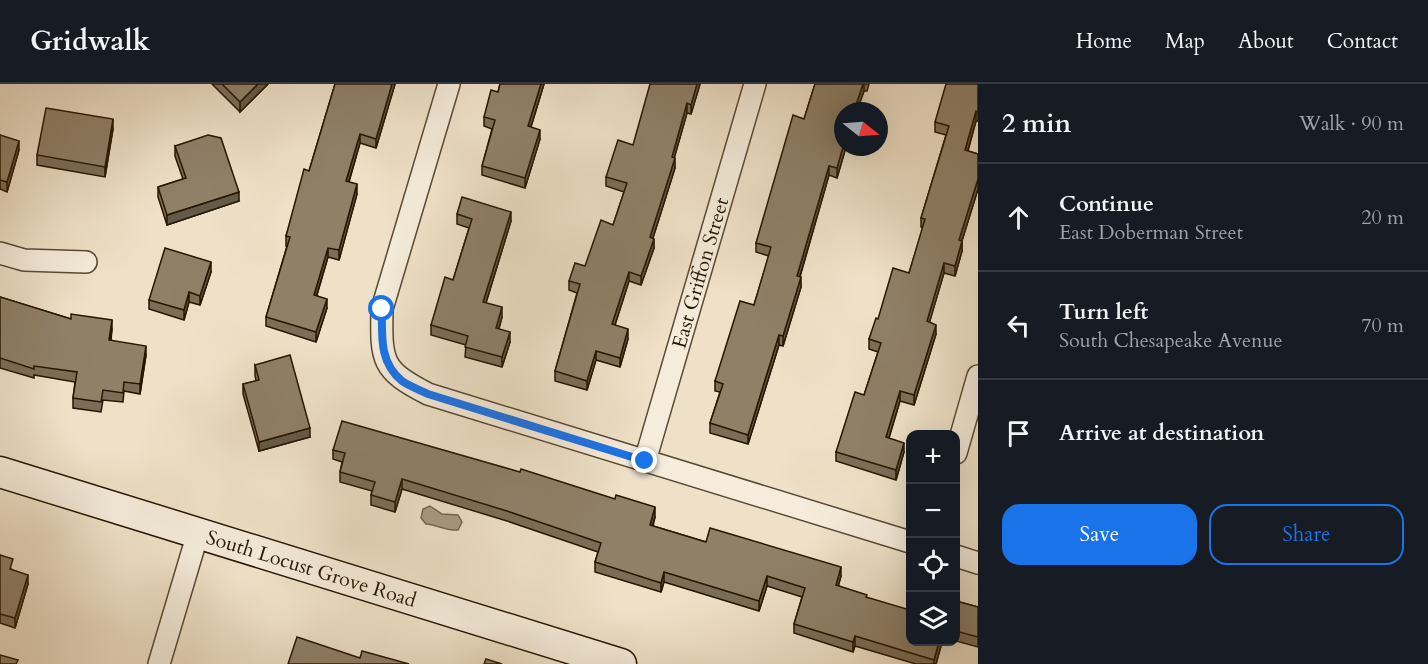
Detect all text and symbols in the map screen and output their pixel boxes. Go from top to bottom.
text: Gridwalk [30,22,150,60]
text: Home [1076,27,1132,56]
text: Map [1165,27,1205,56]
text: About [1238,27,1294,56]
text: Contact [1327,27,1398,56]
north arrow [834,102,888,156]
text: 2 min [1002,106,1071,141]
text: Walk · 90 m [1299,110,1404,137]
text: Continue [1059,189,1154,219]
street label: East Griffon Street [665,194,735,351]
icon: ahead [1002,201,1035,234]
text: 20 m [1361,204,1404,231]
text: East Doberman Street [1059,219,1243,246]
route start [368,295,394,321]
text: Turn left [1059,297,1148,327]
icon: left [1002,309,1035,342]
text: 70 m [1361,312,1404,339]
text: South Chesapeake Avenue [1059,327,1283,354]
icon: arrive [1002,417,1035,450]
text: Arrive at destination [1059,418,1264,448]
map controls [906,430,960,646]
button: + [906,430,960,484]
route end [631,447,657,473]
button: − [906,484,960,538]
button: Save [1002,504,1197,565]
button: Share [1209,504,1404,565]
street label: South Locust Grove Road [203,523,420,614]
button: locate [906,538,960,592]
button: layers [906,592,960,646]

